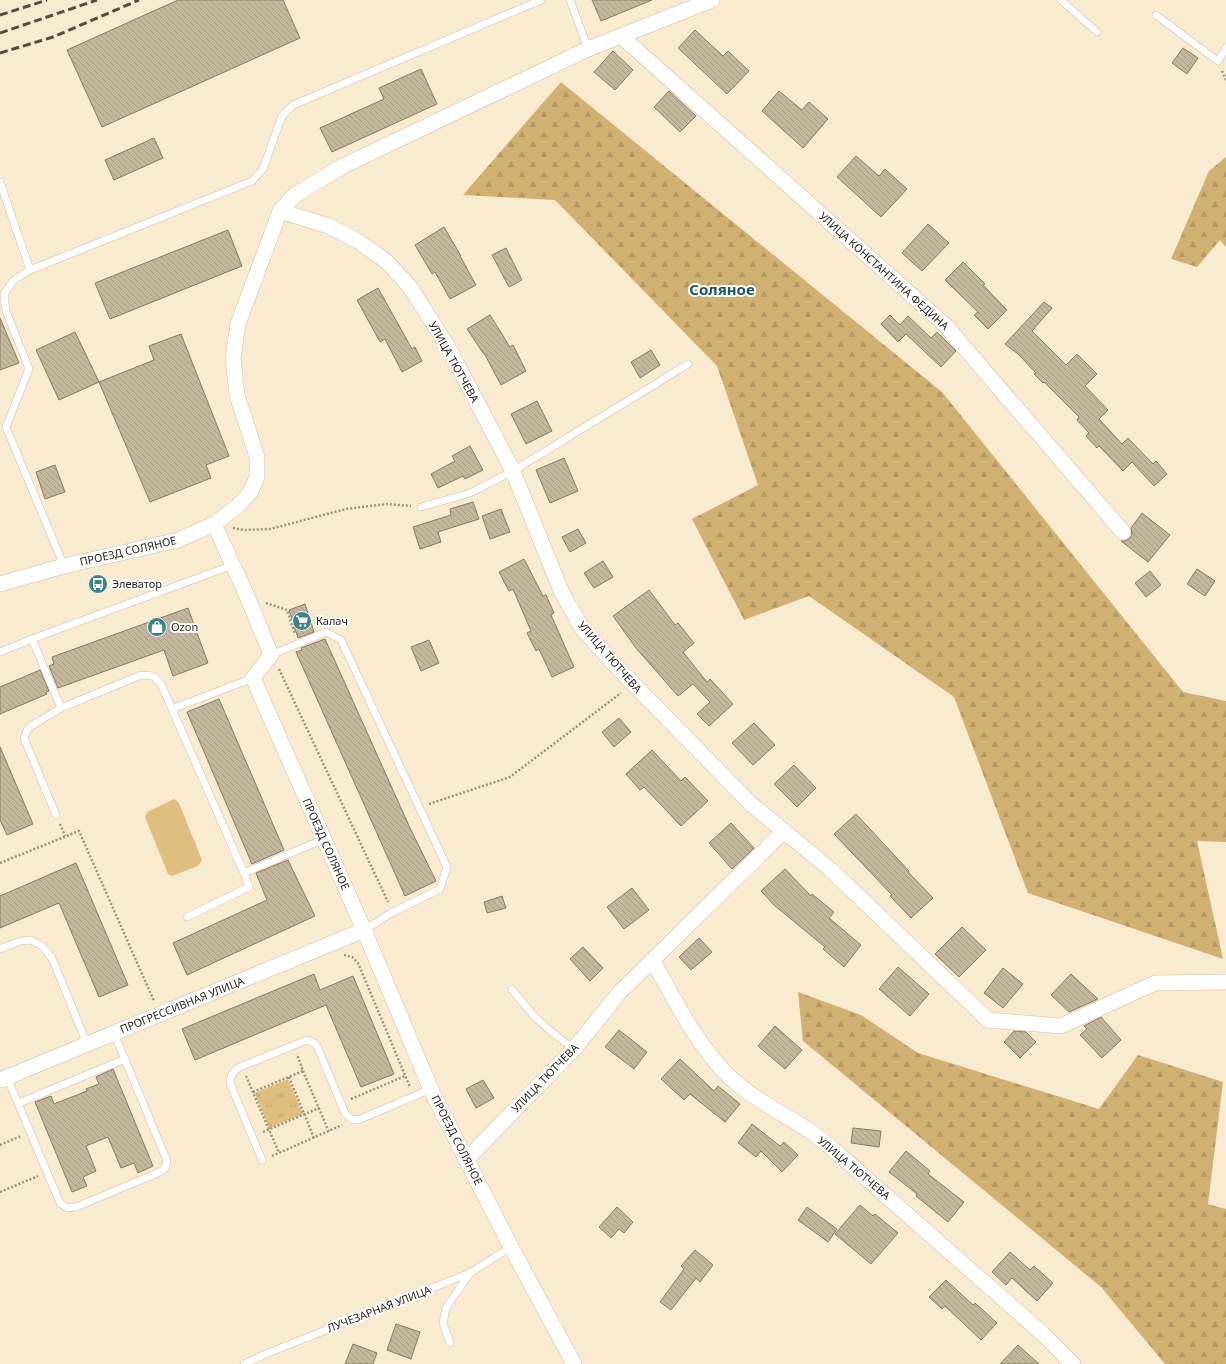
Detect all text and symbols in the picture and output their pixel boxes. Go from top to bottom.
street label: УЛИЦА КОНСТАНТИНА ФЕДИНА [816,208,953,334]
district label: Соляное [689,279,755,299]
street label: УЛИЦА ТЮТЧЕВА [426,319,483,406]
street label: ПРОЕЗД СОЛЯНОЕ [78,532,178,569]
bus stop icon: Элеватор [87,573,109,595]
place label: Элеватор [112,576,162,591]
supermarket icon: Калач [291,610,313,632]
place label: Калач [316,613,348,628]
shop icon: Ozon [146,616,168,638]
street label: УЛИЦА ТЮТЧЕВА [575,618,646,696]
place label: Ozon [171,619,198,634]
street label: ПРОЕЗД СОЛЯНОЕ [299,796,353,892]
street label: ПРОГРЕССИВНАЯ УЛИЦА [117,972,247,1036]
street label: УЛИЦА ТЮТЧЕВА [508,1039,582,1115]
street label: ПРОЕЗД СОЛЯНОЕ [428,1092,487,1187]
street label: УЛИЦА ТЮТЧЕВА [815,1133,895,1203]
street label: ЛУЧЕЗАРНАЯ УЛИЦА [325,1281,434,1335]

